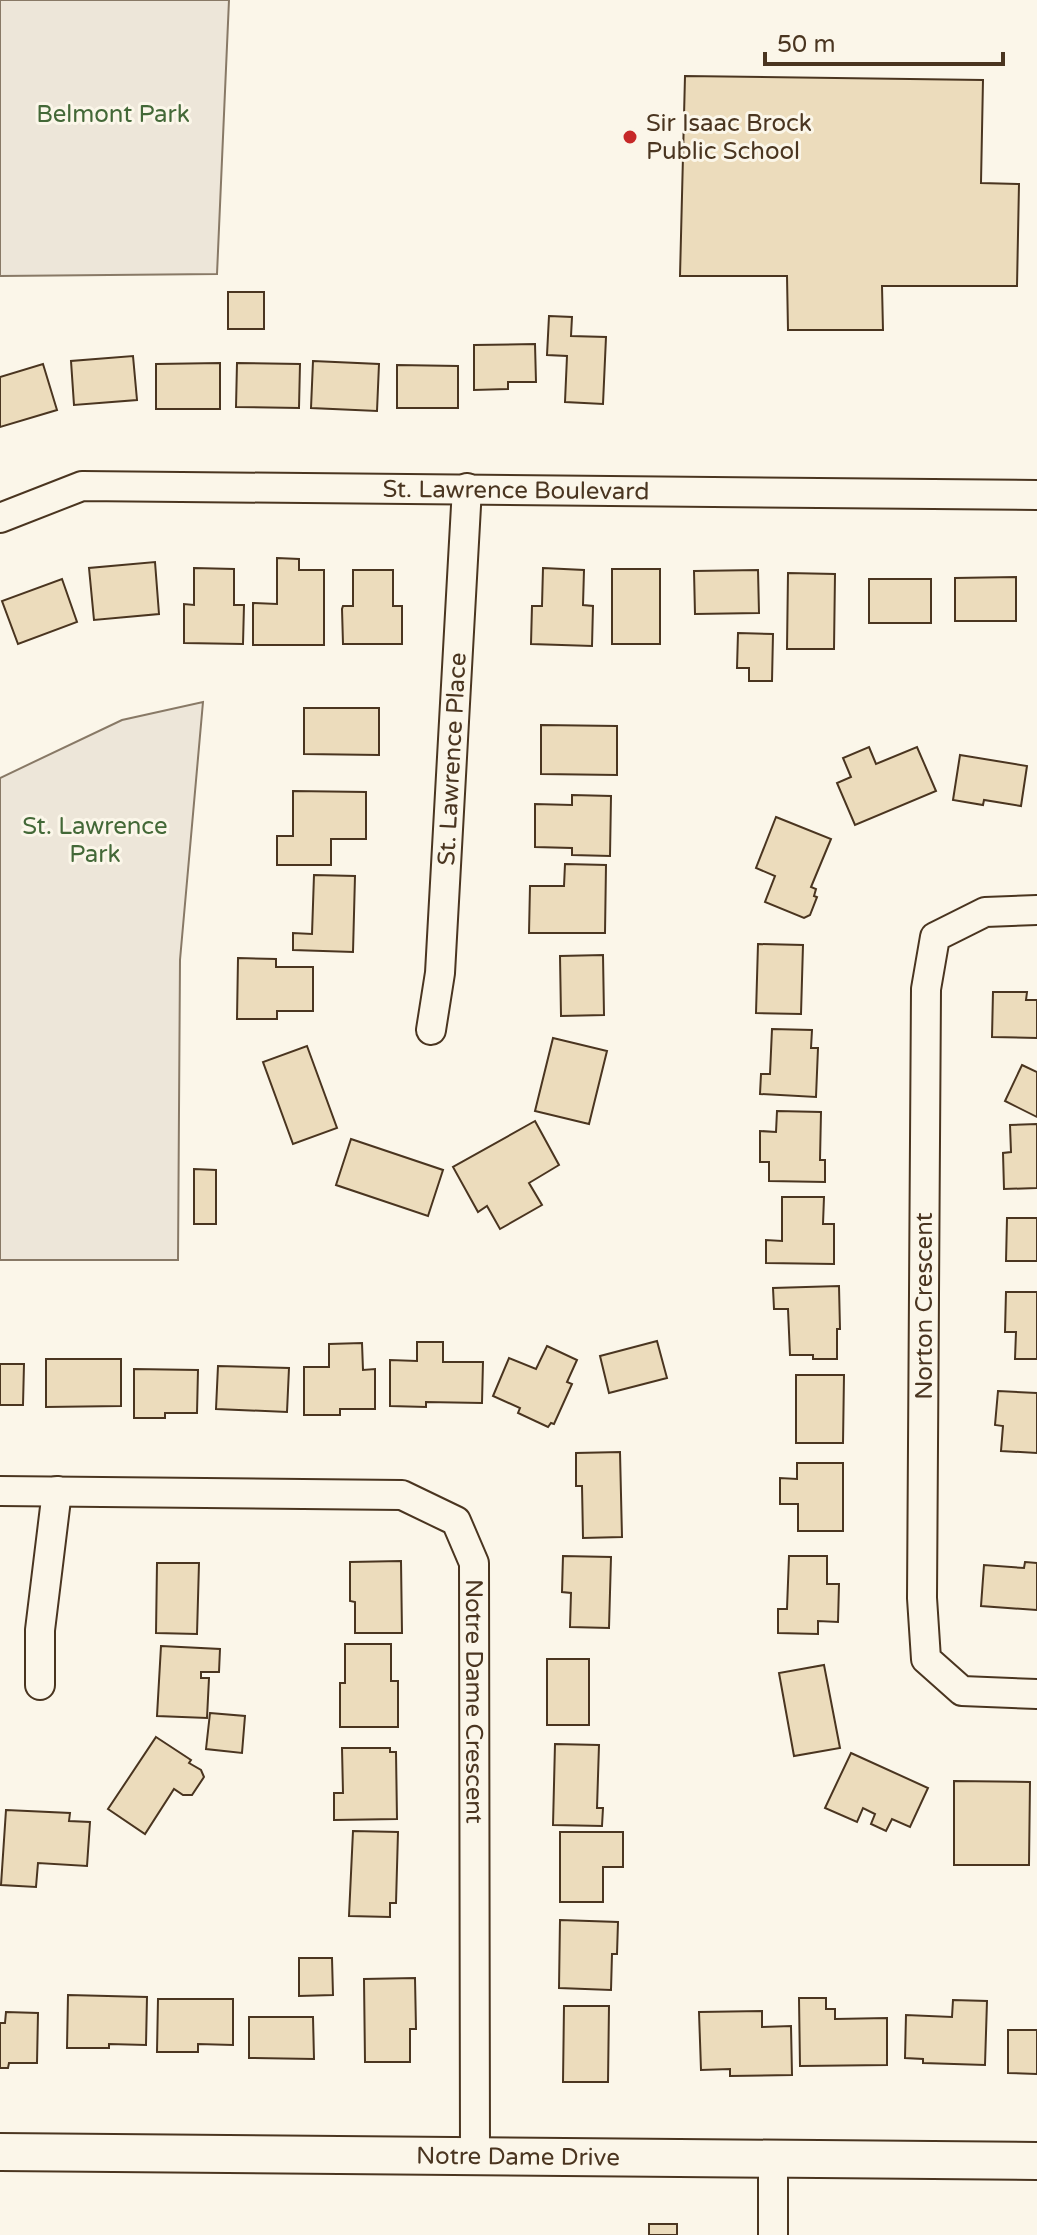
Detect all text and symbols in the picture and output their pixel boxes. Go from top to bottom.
scale bar [765,16,1003,66]
text: 50 m [777,30,835,59]
park label: Belmont Park [36,100,190,129]
place label: Sir Isaac Brock Public School [646,109,812,166]
marker: Sir Isaac Brock Public School [621,128,639,146]
street label: St. Lawrence Boulevard [382,475,650,506]
street label: St. Lawrence Place [432,652,473,866]
park label: St. Lawrence Park [22,812,168,869]
street label: Norton Crescent [910,1212,939,1400]
street label: Notre Dame Crescent [459,1579,488,1824]
street label: Notre Dame Drive [416,2142,620,2172]

